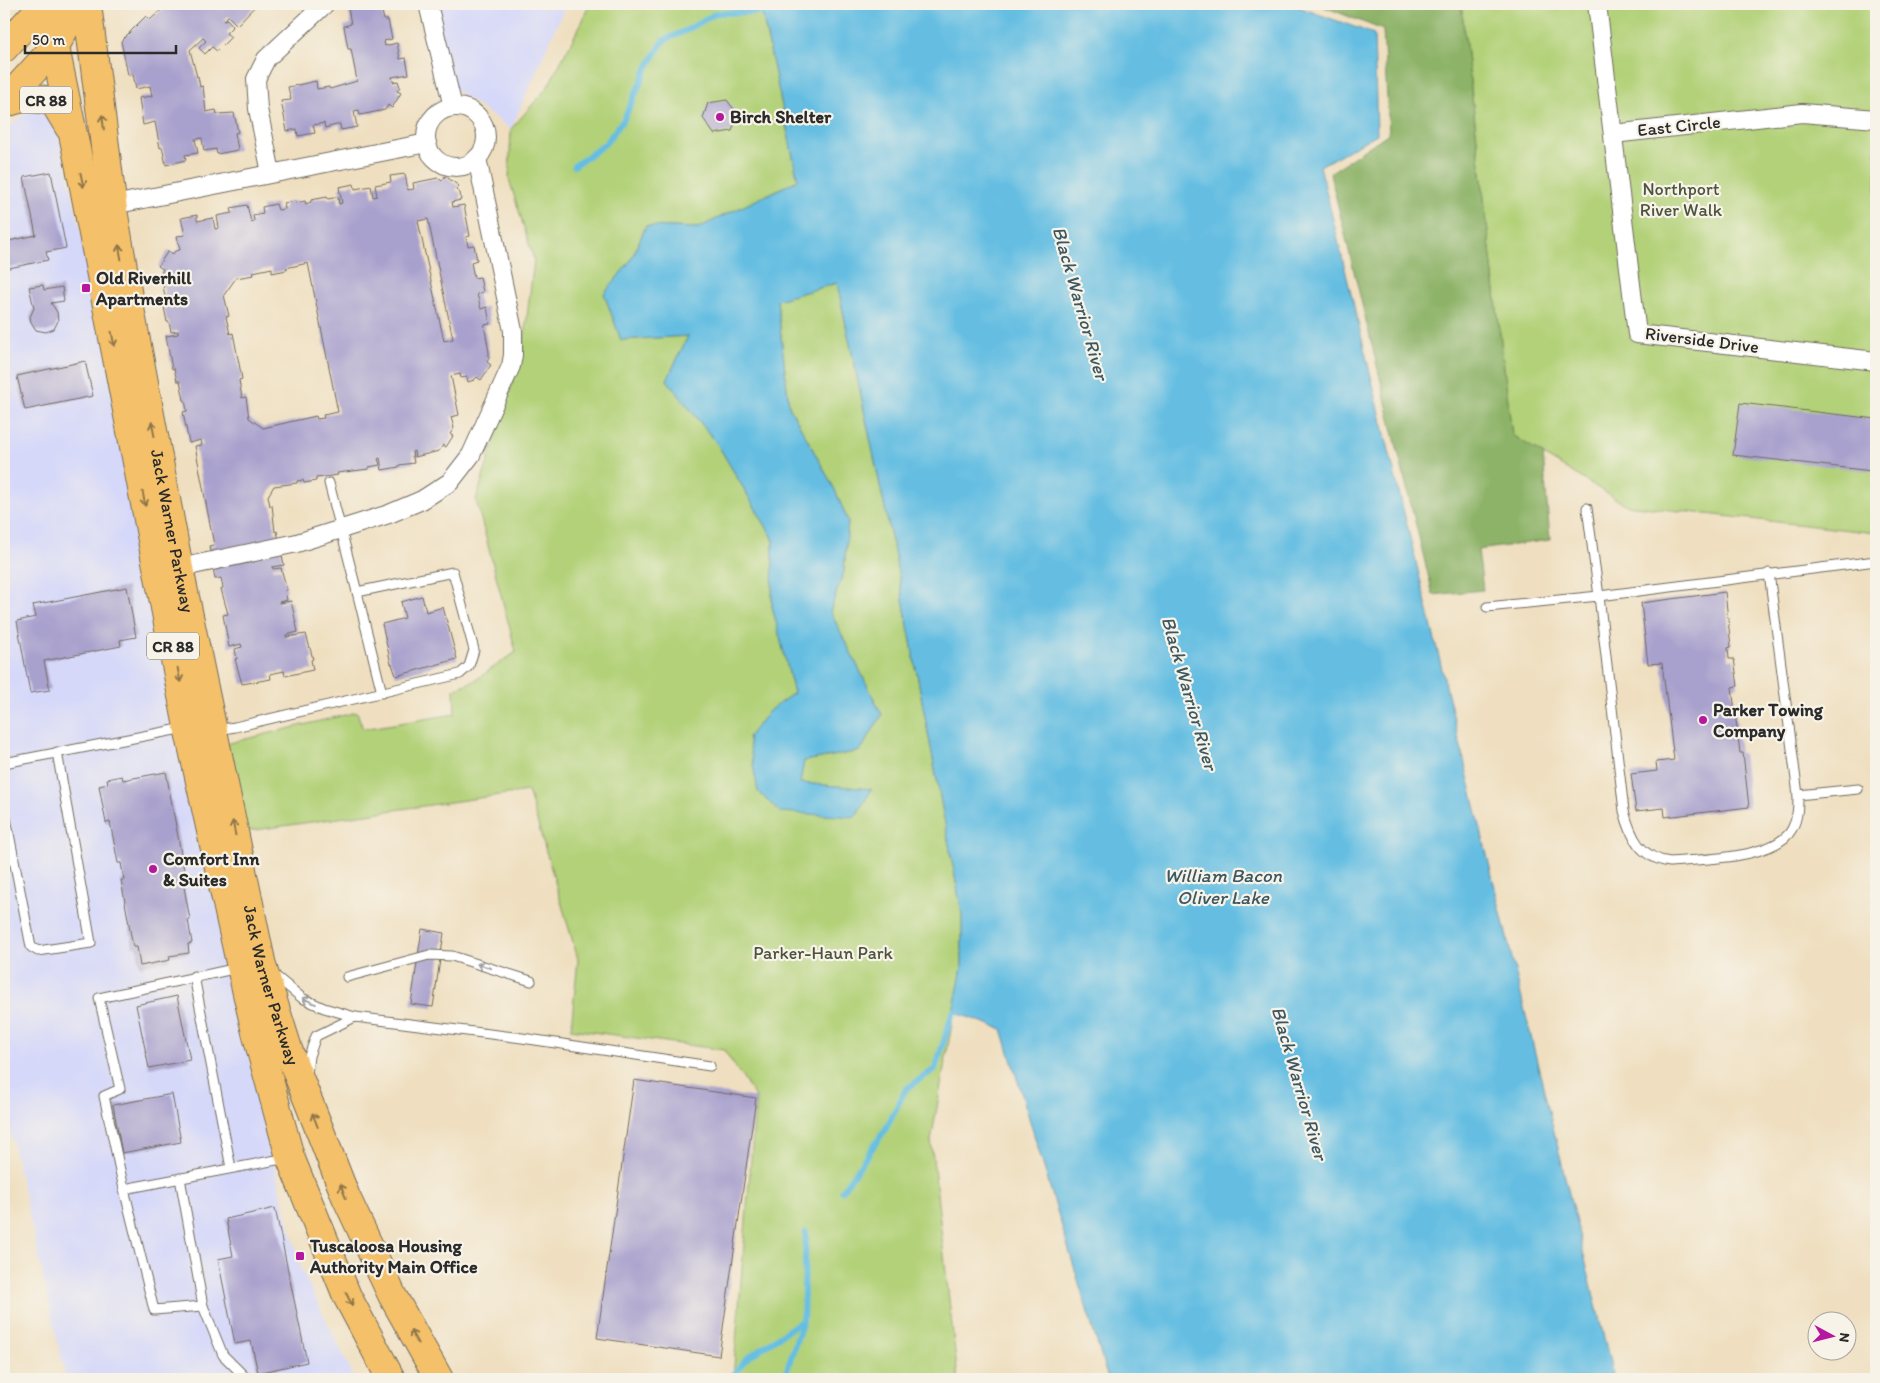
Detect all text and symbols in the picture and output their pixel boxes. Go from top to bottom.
scale bar [25,22,176,54]
text: 50 m [32,31,65,49]
road number: CR 88 [20,86,72,114]
place label: Birch Shelter [730,106,832,128]
marker: Birch Shelter [714,111,726,123]
street label: East Circle [1636,111,1722,141]
one-way arrow [98,114,108,130]
one-way arrow [78,171,88,187]
park label: Northport River Walk [1640,178,1723,221]
water label: Black Warrior River [1048,224,1114,384]
one-way arrow [115,244,125,260]
place label: Old Riverhill Apartments [95,267,192,310]
marker: Old Riverhill Apartments [80,282,92,294]
street label: Riverside Drive [1644,322,1760,358]
one-way arrow [108,331,118,347]
one-way arrow [147,421,157,437]
street label: Jack Warner Parkway [146,447,199,615]
one-way arrow [140,490,149,506]
water label: Black Warrior River [1157,614,1223,774]
road number: CR 88 [147,632,199,659]
one-way arrow [174,667,184,683]
place label: Parker Towing Company [1713,699,1824,742]
marker: Parker Towing Company [1697,714,1709,726]
one-way arrow [228,820,238,836]
place label: Comfort Inn & Suites [163,848,260,891]
marker: Comfort Inn & Suites [147,863,159,875]
water label: William Bacon Oliver Lake [1164,864,1283,909]
street label: Jack Warner Parkway [239,903,304,1069]
park label: Parker-Haun Park [753,942,893,964]
one-way arrow [477,961,493,970]
one-way arrow [302,996,317,1005]
water label: Black Warrior River [1267,1004,1333,1164]
one-way arrow [310,1113,319,1128]
one-way arrow [338,1184,348,1199]
place label: Tuscaloosa Housing Authority Main Office [309,1235,478,1278]
marker: Tuscaloosa Housing Authority Main Office [294,1250,306,1262]
one-way arrow [345,1291,354,1306]
north arrow [1808,1310,1858,1360]
one-way arrow [409,1330,419,1345]
text: N [1835,1332,1853,1343]

